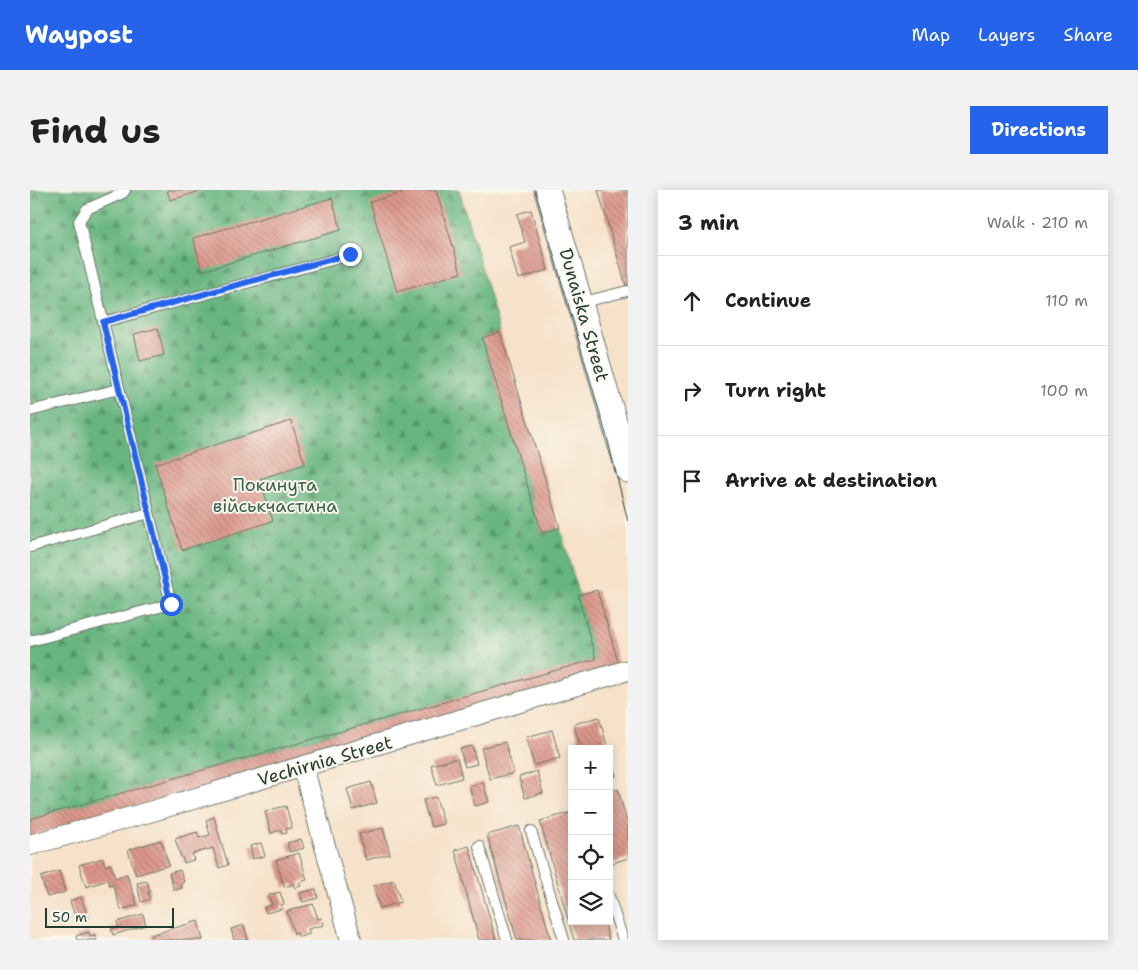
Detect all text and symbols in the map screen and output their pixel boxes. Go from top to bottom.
text: Waypost [25,19,133,51]
text: Map [912,23,950,47]
text: Layers [978,23,1035,47]
text: Share [1063,23,1113,47]
button: Directions [970,106,1108,154]
text: Find us [30,107,161,154]
text: 3 min [678,209,739,237]
text: Walk · 210 m [987,212,1088,233]
route end [339,243,362,266]
street label: Dunaiska Street [553,246,615,385]
icon: ahead [678,287,706,315]
text: Continue [725,288,811,313]
text: 110 m [1045,290,1088,311]
icon: right [678,377,706,405]
text: Turn right [725,378,826,403]
text: 100 m [1040,380,1088,401]
icon: arrive [678,467,706,495]
text: Arrive at destination [725,468,937,493]
park label: Покинута військчастина [213,473,337,518]
route start [160,593,183,616]
street label: Vechirnia Street [255,730,395,792]
map controls [568,745,613,925]
button: + [568,745,613,790]
button: − [568,790,613,835]
button: locate [568,835,613,880]
button: layers [568,880,613,925]
scale bar [45,905,174,928]
text: 50 m [52,908,87,926]

